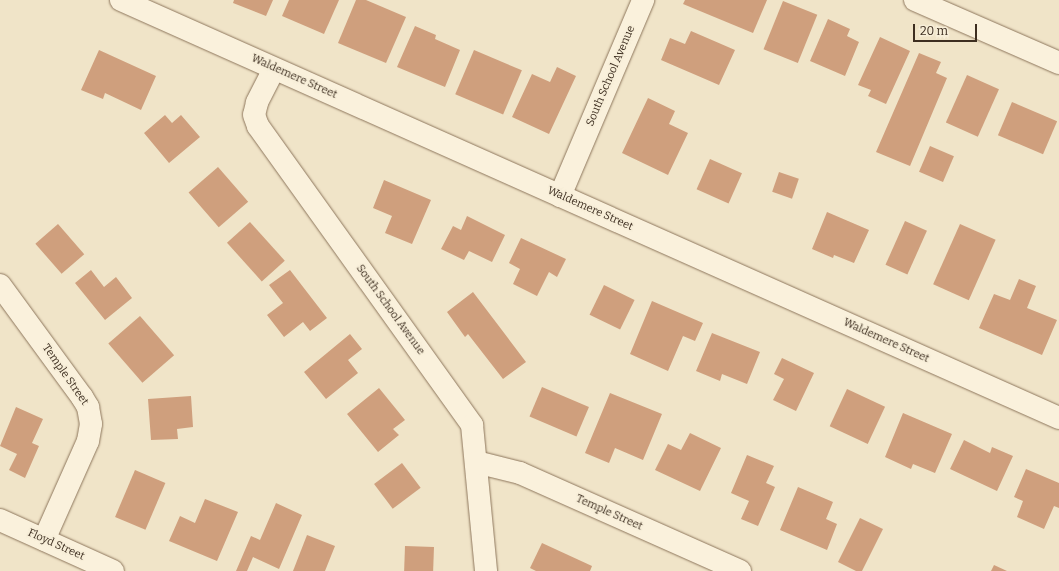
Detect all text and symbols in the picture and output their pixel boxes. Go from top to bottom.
scale bar [915,16,979,42]
street label: South School Avenue [584,24,638,128]
text: 20 m [920,24,948,38]
street label: Waldemere Street [249,52,339,102]
street label: Waldemere Street [545,184,635,234]
street label: South School Avenue [353,262,427,358]
street label: Waldemere Street [841,316,931,366]
street label: Temple Street [39,342,91,408]
street label: Temple Street [574,492,644,534]
street label: Floyd Street [26,527,86,563]

